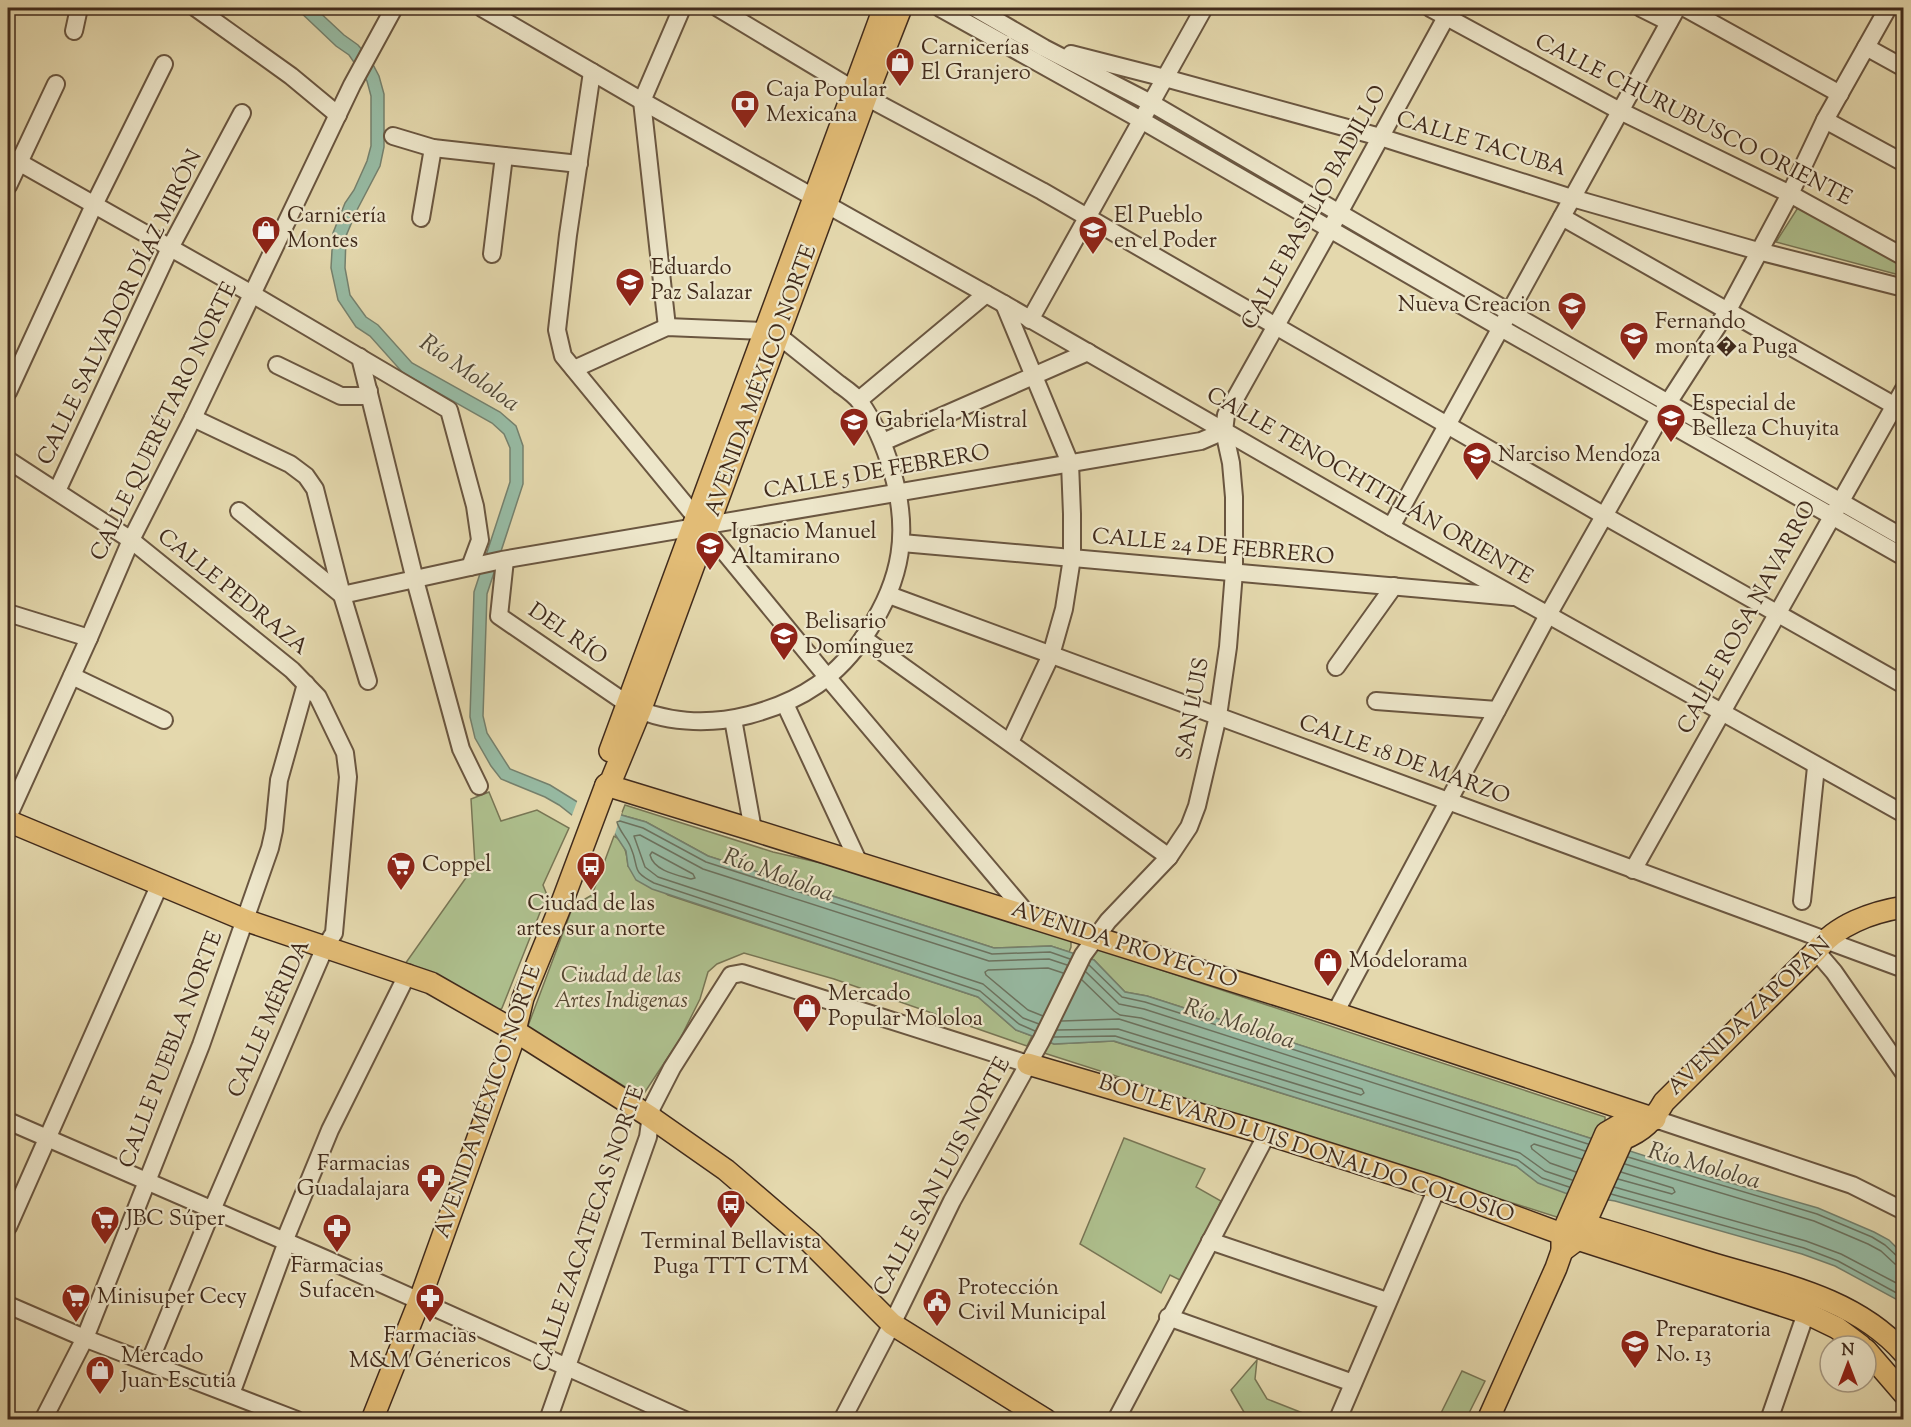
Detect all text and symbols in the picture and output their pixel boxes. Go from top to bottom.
street label: CALLE CHURUBUSCO ORIENTE [1529,27,1857,215]
place label: Carnicerías El Granjero [921,33,1031,90]
shop icon: Carnicerías El Granjero [884,46,916,88]
place label: Caja Popular Mexicana [766,75,887,132]
street label: CALLE BASILIO BADILLO [1234,80,1396,336]
bank icon: Caja Popular Mexicana [729,88,761,130]
street label: CALLE TACUBA [1392,104,1570,186]
street label: CALLE SALVADOR DÍAZ MIRÓN [30,144,212,471]
place label: Carnicería Montes [287,201,386,258]
place label: El Pueblo en el Poder [1114,201,1217,258]
shop icon: Carnicería Montes [250,214,282,256]
school or university icon: El Pueblo en el Poder [1077,214,1109,256]
street label: AVENIDA MÉXICO NORTE [697,240,826,521]
place label: Eduardo Paz Salazar [651,253,752,310]
school or university icon: Eduardo Paz Salazar [614,266,646,308]
street label: CALLE QUERÉTARO NORTE [82,277,247,567]
place label: Nueva Creacion [1398,290,1551,322]
school or university icon: Nueva Creacion [1556,290,1588,332]
place label: Fernando monta�a Puga [1655,307,1798,364]
school or university icon: Fernando monta�a Puga [1618,320,1650,362]
water label: Río Mololoa [412,327,526,421]
street label: CALLE TENOCHTITLÁN ORIENTE [1200,379,1539,594]
place label: Especial de Belleza Chuyita [1692,389,1839,446]
school or university icon: Especial de Belleza Chuyita [1655,402,1687,444]
school or university icon: Gabriela Mistral [838,406,870,448]
place label: Gabriela Mistral [875,406,1028,438]
street label: CALLE 5 DE FEBRERO [761,437,993,509]
school or university icon: Narciso Mendoza [1461,440,1493,482]
place label: Narciso Mendoza [1498,440,1661,472]
street label: CALLE ROSA NAVARRO [1670,496,1826,740]
place label: Ignacio Manuel Altamirano [731,517,877,574]
street label: CALLE 24 DE FEBRERO [1091,521,1335,575]
street label: CALLE PEDRAZA [150,522,315,664]
school or university icon: Ignacio Manuel Altamirano [694,530,726,572]
street label: DEL RÍO [521,595,614,674]
place label: Belisario Dominguez [805,607,914,664]
school or university icon: Belisario Dominguez [768,620,800,662]
street label: SAN LUIS [1169,655,1219,763]
street label: CALLE 18 DE MARZO [1294,708,1514,814]
water label: Río Mololoa [718,840,838,912]
supermarket icon: Coppel [385,850,417,892]
place label: Coppel [422,850,491,882]
bus stop icon: Ciudad de las artes sur a norte [575,850,607,892]
place label: Ciudad de las artes sur a norte [516,889,666,946]
street label: AVENIDA PROYECTO [1007,894,1241,998]
street label: CALLE PUEBLA NORTE [112,927,232,1173]
street label: AVENIDA ZAPOPAN [1661,930,1839,1104]
street label: CALLE MÉRIDA [220,934,319,1103]
shop icon: Modelorama [1312,946,1344,988]
place label: Modelorama [1349,946,1468,978]
street label: AVENIDA MÉXICO NORTE [426,961,551,1243]
park label: Ciudad de las Artes Indigenas [554,961,688,1018]
place label: Mercado Popular Mololoa [828,979,983,1036]
water label: Río Mololoa [1179,991,1299,1059]
shop icon: Mercado Popular Mololoa [791,992,823,1034]
street label: CALLE SAN LUIS NORTE [866,1052,1020,1302]
street label: BOULEVARD LUIS DONALDO COLOSIO [1094,1067,1518,1233]
street label: CALLE ZACATECAS NORTE [526,1082,654,1376]
water label: Río Mololoa [1644,1135,1764,1199]
place label: Farmacias Guadalajara [297,1149,410,1206]
pharmacy icon: Farmacias Guadalajara [415,1162,447,1204]
bus stop icon: Terminal Bellavista Puga TTT CTM [715,1188,747,1230]
supermarket icon: JBC Súper [89,1204,121,1246]
place label: JBC Súper [125,1204,225,1236]
pharmacy icon: Farmacias Sufacen [321,1212,353,1254]
place label: Terminal Bellavista Puga TTT CTM [641,1227,821,1284]
place label: Farmacias Sufacen [291,1251,383,1308]
place label: Protección Civil Municipal [958,1273,1106,1330]
supermarket icon: Minisuper Cecy [60,1282,92,1324]
place label: Minisuper Cecy [97,1282,247,1314]
pharmacy icon: Farmacias M&M Génericos [414,1282,446,1324]
public building icon: Protección Civil Municipal [921,1286,953,1328]
place label: Preparatoria No. 13 [1656,1315,1771,1372]
place label: Farmacias M&M Génericos [349,1321,511,1378]
school or university icon: Preparatoria No. 13 [1619,1328,1651,1370]
north arrow [1818,1334,1878,1394]
text: N [1842,1340,1855,1363]
place label: Mercado Juan Escutia [120,1341,236,1398]
shop icon: Mercado Juan Escutia [84,1354,116,1396]

